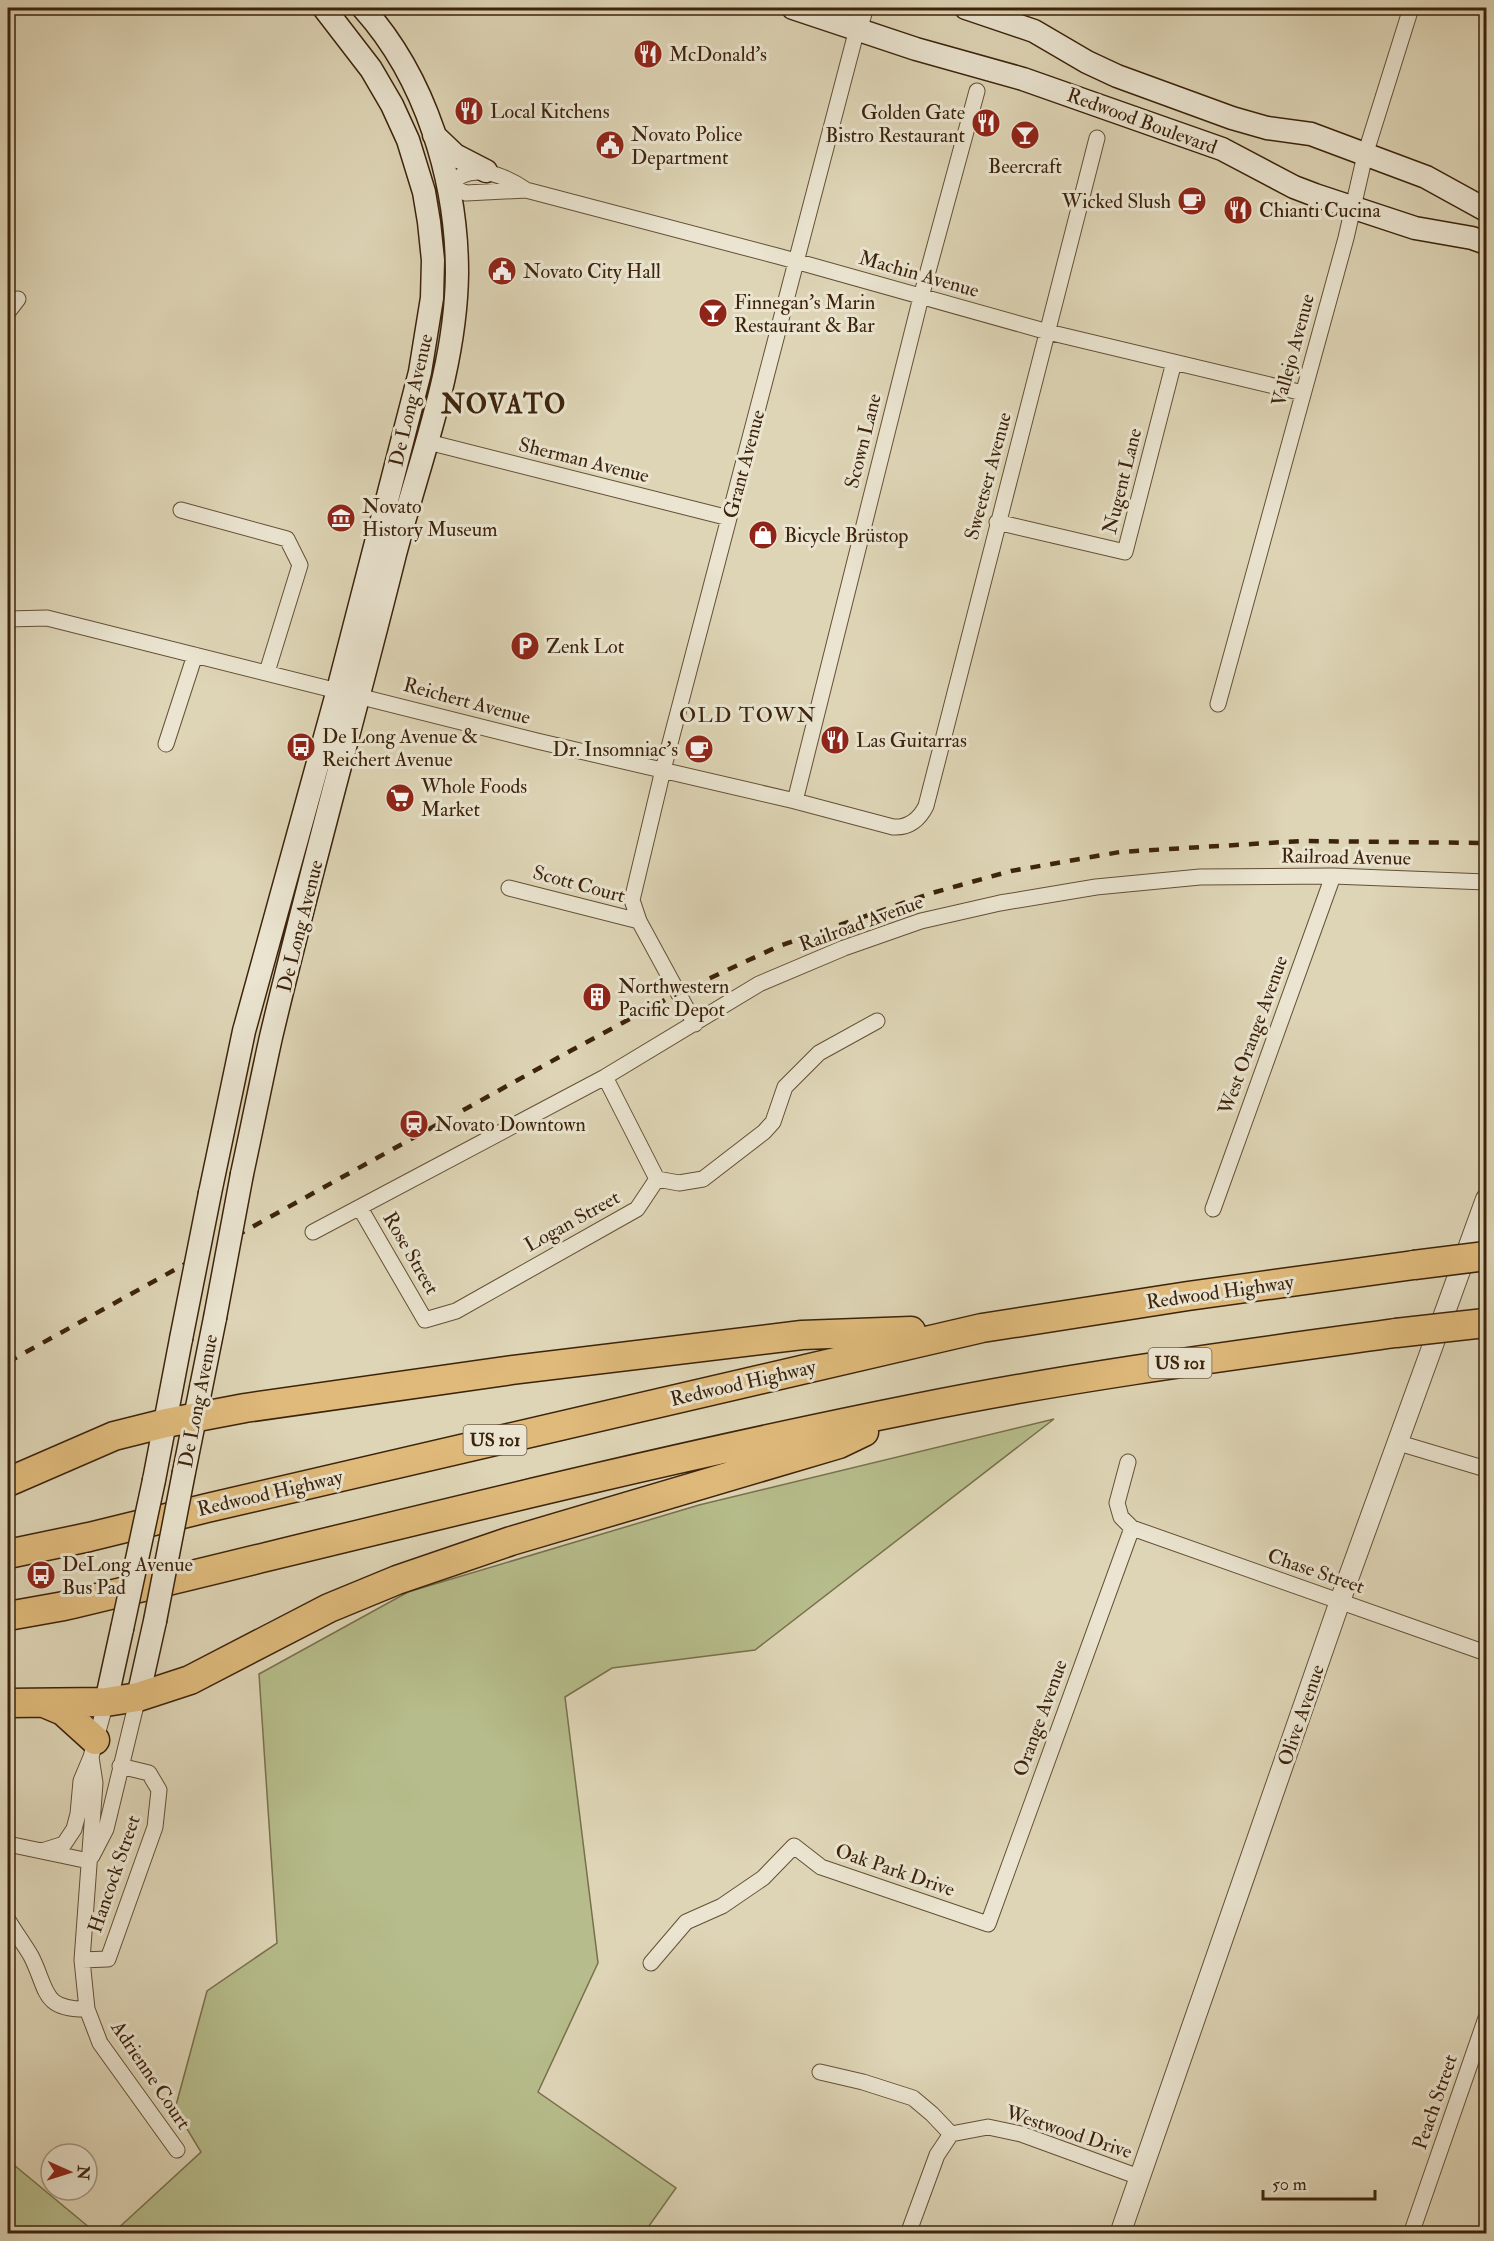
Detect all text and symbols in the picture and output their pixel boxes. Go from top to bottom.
restaurant icon: McDonald's [632,38,664,70]
place label: McDonald's [669,42,767,67]
street label: Redwood Boulevard [1063,82,1221,160]
restaurant icon: Local Kitchens [453,95,485,127]
place label: Local Kitchens [490,99,610,124]
place label: Golden Gate Bistro Restaurant [825,100,966,148]
restaurant icon: Golden Gate Bistro Restaurant [970,107,1002,139]
bar icon: Beercraft [1009,119,1041,151]
place label: Novato Police Department [631,122,742,171]
public building icon: Novato Police Department [594,129,626,161]
place label: Beercraft [988,154,1062,179]
cafe icon: Wicked Slush [1176,185,1208,217]
place label: Wicked Slush [1061,189,1172,214]
restaurant icon: Chianti Cucina [1222,194,1254,226]
place label: Chianti Cucina [1259,198,1381,223]
street label: Machin Avenue [856,245,982,303]
public building icon: Novato City Hall [486,255,518,287]
place label: Novato City Hall [523,259,661,284]
place label: Finnegan's Marin Restaurant & Bar [734,290,875,338]
street label: Vallejo Avenue [1266,291,1320,409]
bar icon: Finnegan's Marin Restaurant & Bar [697,297,729,329]
street label: De Long Avenue [384,331,438,469]
district label: NOVATO [440,389,567,421]
street label: Scown Lane [839,391,887,491]
street label: Grant Avenue [718,407,770,521]
street label: Sweetser Avenue [959,409,1017,543]
street label: Nugent Lane [1097,425,1147,537]
street label: Sherman Avenue [516,432,652,488]
place label: Novato History Museum [362,494,498,542]
museum icon: Novato History Museum [325,502,357,534]
shop icon: Bicycle Brüstop [747,519,779,551]
place label: Bicycle Brüstop [784,523,908,549]
parking icon: Zenk Lot [509,630,541,662]
place label: Zenk Lot [546,634,625,659]
street label: Reichert Avenue [401,672,533,730]
district label: OLD TOWN [679,702,817,729]
place label: De Long Avenue & Reichert Avenue [322,724,478,772]
restaurant icon: Las Guitarras [819,724,851,756]
place label: Las Guitarras [856,728,967,753]
bus stop icon: De Long Avenue & Reichert Avenue [285,731,317,763]
cafe icon: Dr. Insomniac's [683,733,715,765]
place label: Dr. Insomniac's [553,737,678,762]
place label: Whole Foods Market [420,774,527,822]
supermarket icon: Whole Foods Market [384,782,416,814]
street label: Railroad Avenue [1281,843,1411,871]
street label: De Long Avenue [271,857,329,995]
street label: Scott Court [530,860,628,908]
street label: Railroad Avenue [796,889,926,957]
street label: West Orange Avenue [1212,952,1293,1119]
place label: Northwestern Pacific Depot [618,974,729,1023]
building icon: Northwestern Pacific Depot [581,981,613,1013]
station icon: Novato Downtown [398,1108,430,1140]
place label: Novato Downtown [435,1112,586,1137]
street label: Logan Street [520,1184,624,1257]
street label: Rose Street [377,1207,445,1299]
street label: Redwood Highway [1145,1269,1297,1315]
street label: De Long Avenue [173,1332,223,1470]
road number: US 101 [1148,1348,1212,1378]
street label: Redwood Highway [668,1354,819,1412]
road number: US 101 [464,1425,526,1455]
street label: Redwood Highway [195,1464,346,1522]
street label: Chase Street [1264,1543,1368,1599]
place label: DeLong Avenue Bus Pad [62,1552,193,1600]
bus stop icon: DeLong Avenue Bus Pad [25,1559,57,1591]
street label: Orange Avenue [1007,1656,1073,1780]
street label: Olive Avenue [1272,1661,1330,1769]
street label: Hancock Street [82,1812,146,1936]
street label: Oak Park Drive [832,1838,958,1902]
street label: Adrienne Court [105,2015,197,2134]
street label: Peach Street [1407,2051,1463,2153]
street label: Westwood Drive [1002,2099,1135,2164]
north arrow [39,2142,99,2202]
scale bar [1263,2163,1376,2201]
text: N [73,2164,93,2181]
text: 50 m [1272,2173,1307,2196]

